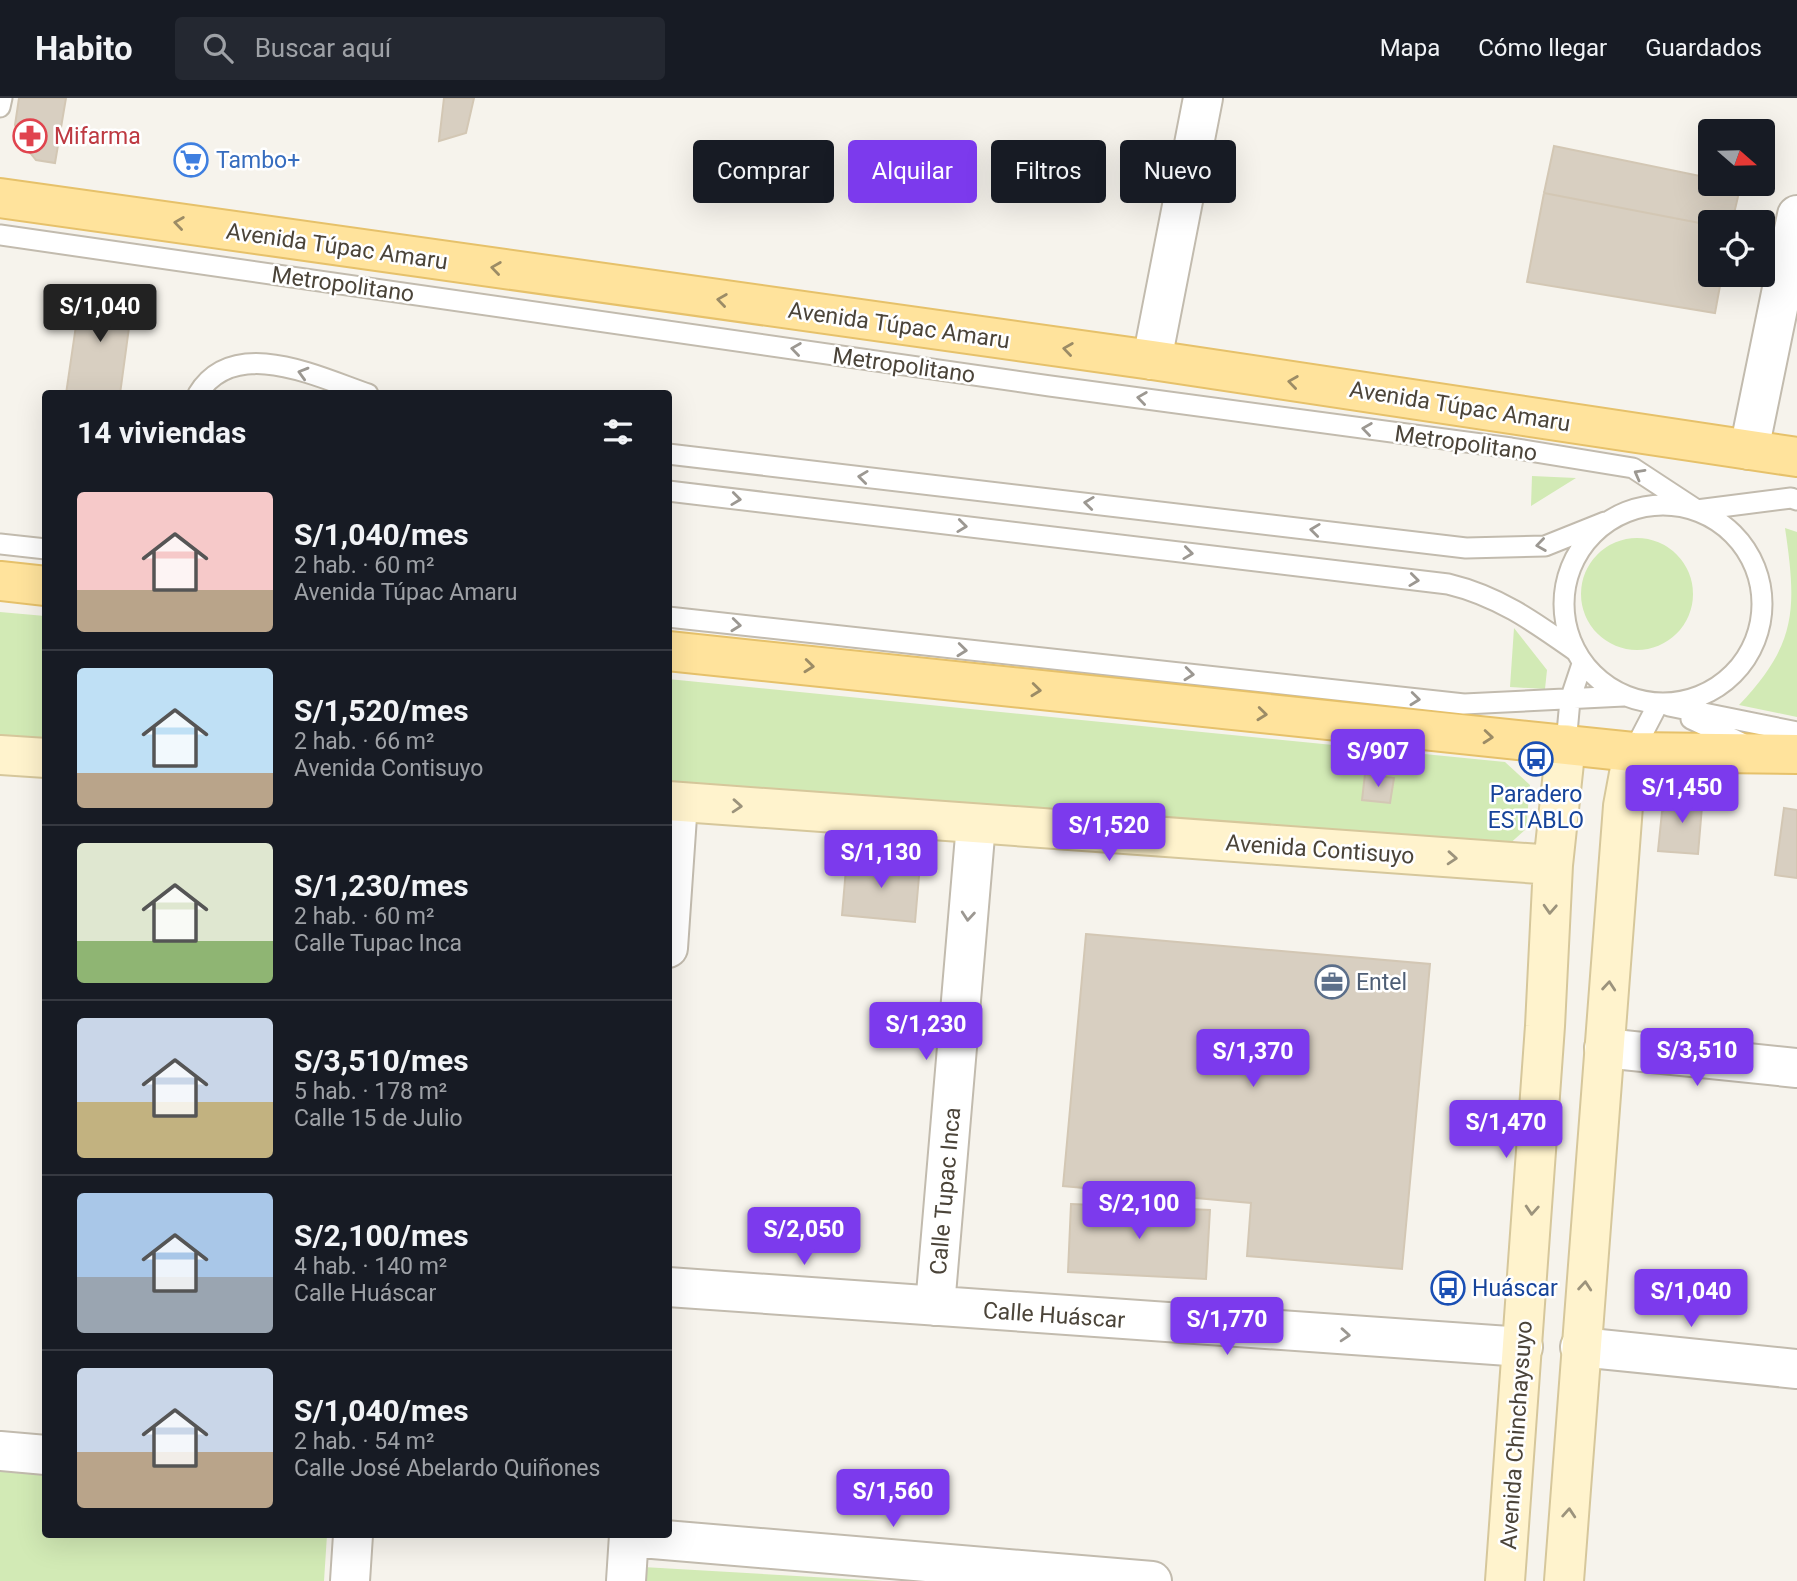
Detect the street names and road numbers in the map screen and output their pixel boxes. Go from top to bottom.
street label: Avenida Túpac Amaru [224,218,449,275]
street label: Metropolitano [270,261,416,308]
street label: Avenida Túpac Amaru [786,297,1011,354]
street label: Metropolitano [831,342,977,389]
street label: Avenida Túpac Amaru [1348,376,1572,437]
street label: Metropolitano [1393,420,1539,467]
street label: Avenida Contisuyo [1225,829,1415,870]
street label: Calle Tupac Inca [925,1106,966,1276]
street label: Calle Huáscar [982,1297,1126,1334]
street label: Avenida Chinchaysuyo [1495,1320,1538,1550]

